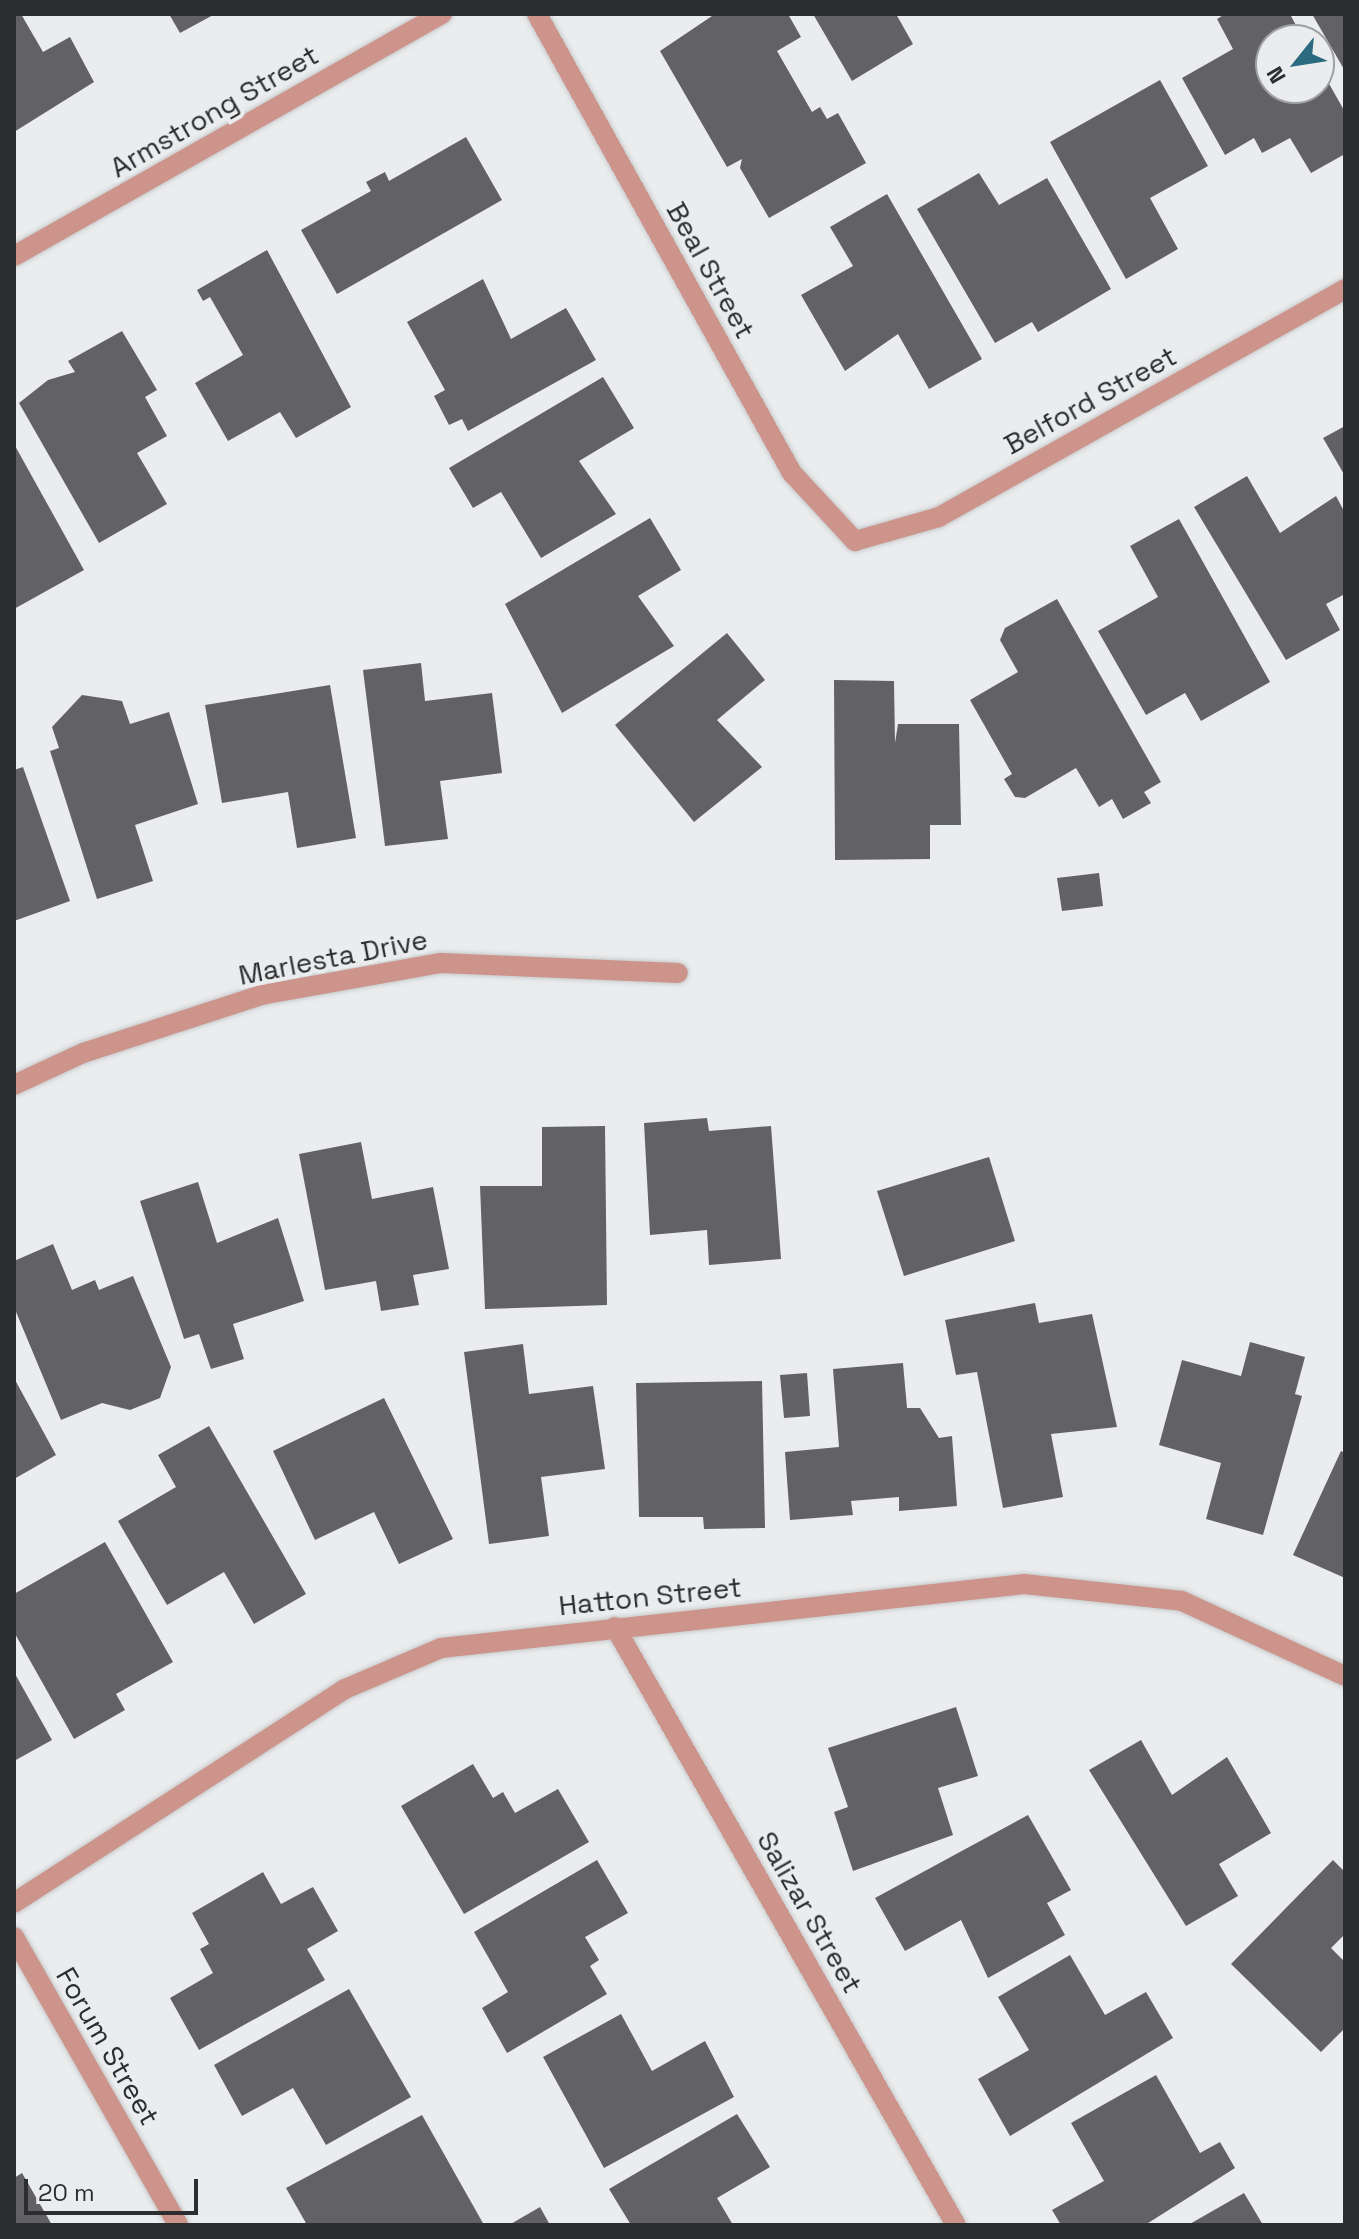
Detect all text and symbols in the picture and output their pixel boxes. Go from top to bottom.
north arrow [1255,24,1335,104]
street label: Armstrong Street [104,38,324,184]
text: N [1260,62,1292,88]
street label: Beal Street [660,196,762,344]
street label: Belford Street [998,339,1182,461]
street label: Marlesta Drive [236,922,430,992]
street label: Hatton Street [557,1570,743,1622]
street label: Salizar Street [750,1825,870,1999]
street label: Forum Street [49,1961,167,2131]
scale bar [28,2163,202,2213]
text: 20 m [38,2177,95,2208]

